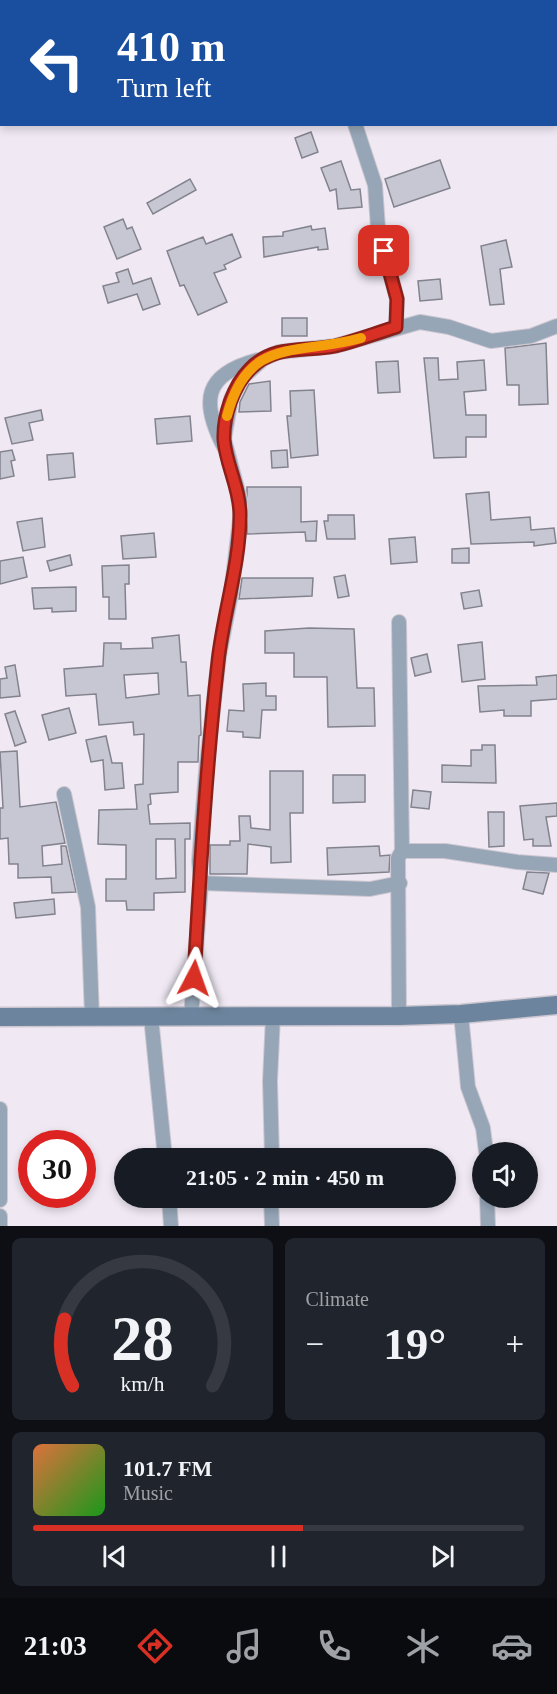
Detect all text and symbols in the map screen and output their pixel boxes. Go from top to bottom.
icon: left [18,24,96,102]
text: 410 m [117,24,226,70]
text: Turn left [117,73,211,103]
pin [358,225,409,276]
icon: arrive [367,234,400,267]
position arrow [162,946,226,1010]
speed limit sign: 30 [18,1130,96,1208]
map controls [472,1142,538,1208]
button: sound [472,1142,538,1208]
text: 21:05 · 2 min · 450 m [186,1165,384,1190]
text: Climate [306,1288,369,1310]
text: 28 [111,1304,173,1373]
text: 19° [383,1319,446,1369]
text: − [306,1326,324,1362]
text: + [505,1326,524,1362]
text: km/h [120,1372,165,1396]
text: 101.7 FM [123,1456,212,1481]
text: Music [123,1482,173,1504]
icon: previous [98,1540,131,1573]
icon: pause [262,1540,295,1573]
icon: next [426,1540,459,1573]
icon: directions [134,1625,176,1667]
icon: music [223,1625,265,1667]
icon: phone [313,1625,355,1667]
icon: climate [402,1625,444,1667]
icon: car [491,1625,533,1667]
text: 21:03 [24,1631,87,1661]

